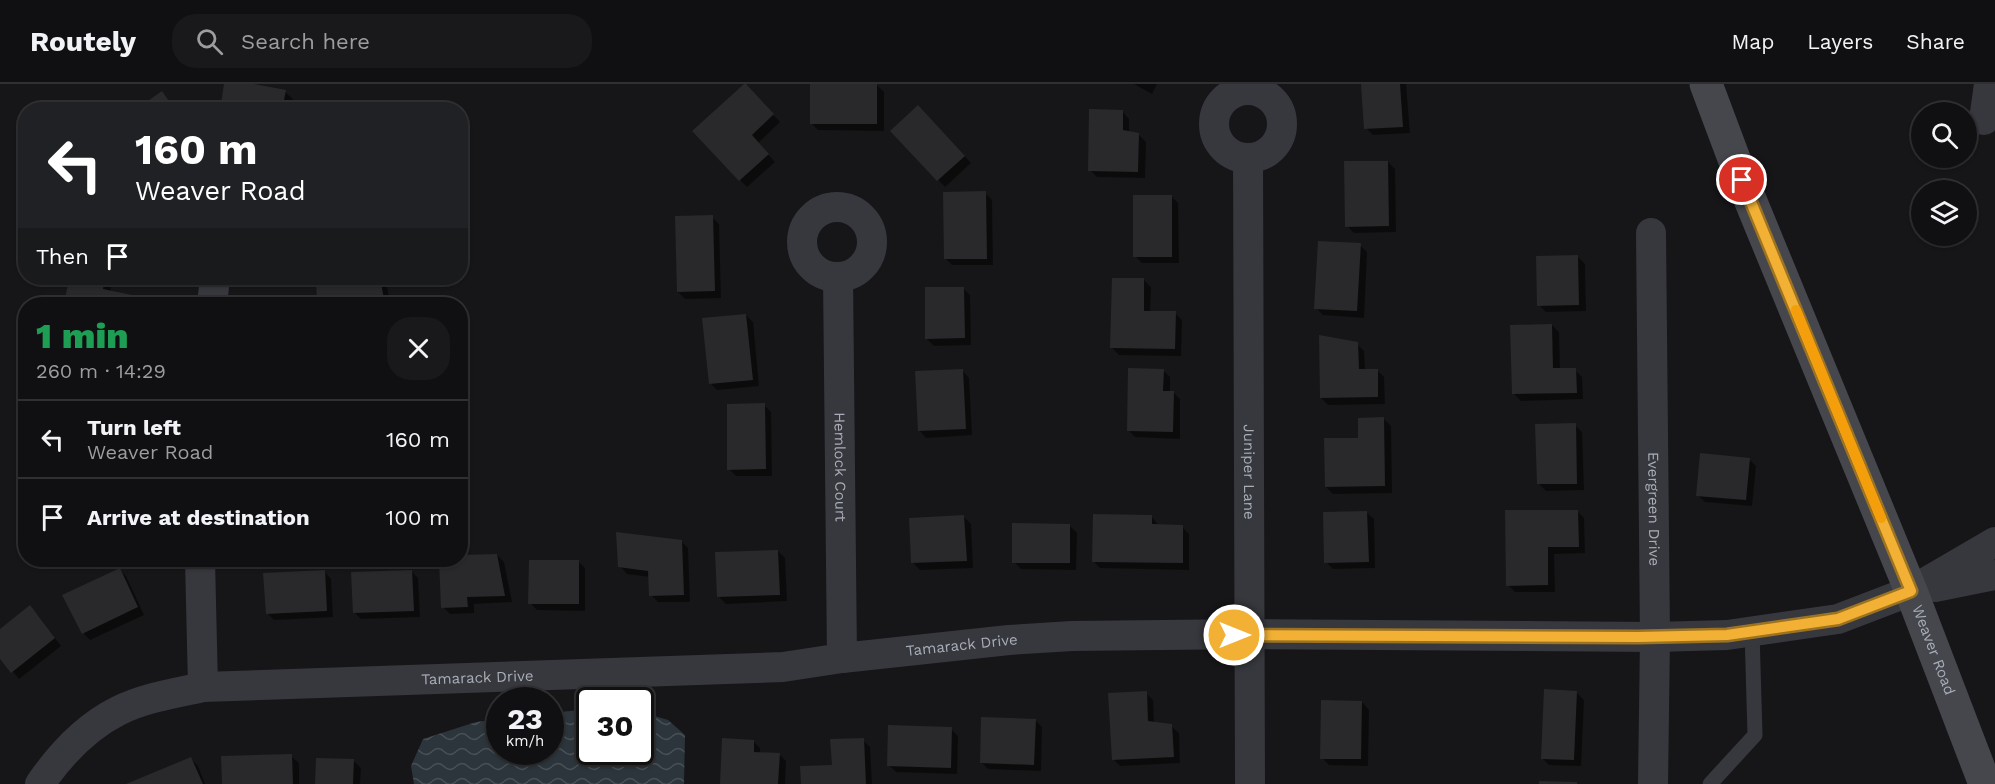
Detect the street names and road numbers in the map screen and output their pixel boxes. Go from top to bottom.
street label: Hemlock Court [830,412,850,523]
street label: Juniper Lane [1240,424,1258,520]
street label: Evergreen Drive [1644,452,1663,566]
street label: Weaver Road [1908,602,1959,697]
street label: Tamarack Drive [905,630,1018,660]
street label: Tamarack Drive [421,667,534,688]

